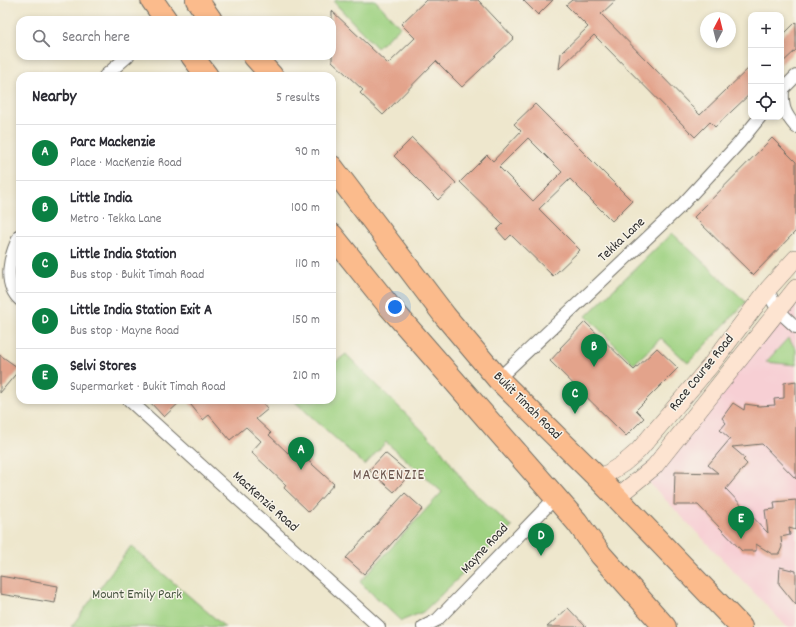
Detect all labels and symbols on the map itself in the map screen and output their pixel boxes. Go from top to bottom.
north arrow [700,12,736,48]
street label: Tekka Lane [594,213,650,267]
your location [385,297,405,317]
street label: Race Course Road [665,330,739,416]
pin: B [581,334,607,367]
street label: Bukit Timah Road [488,367,566,445]
pin: C [562,381,588,414]
pin: A [288,437,314,470]
district label: MACKENZIE [353,465,425,487]
street label: MacKenzie Road [227,467,303,537]
pin: E [728,506,754,539]
street label: Mayne Road [456,519,514,579]
pin: D [528,523,554,556]
park label: Mount Emily Park [92,585,182,605]

